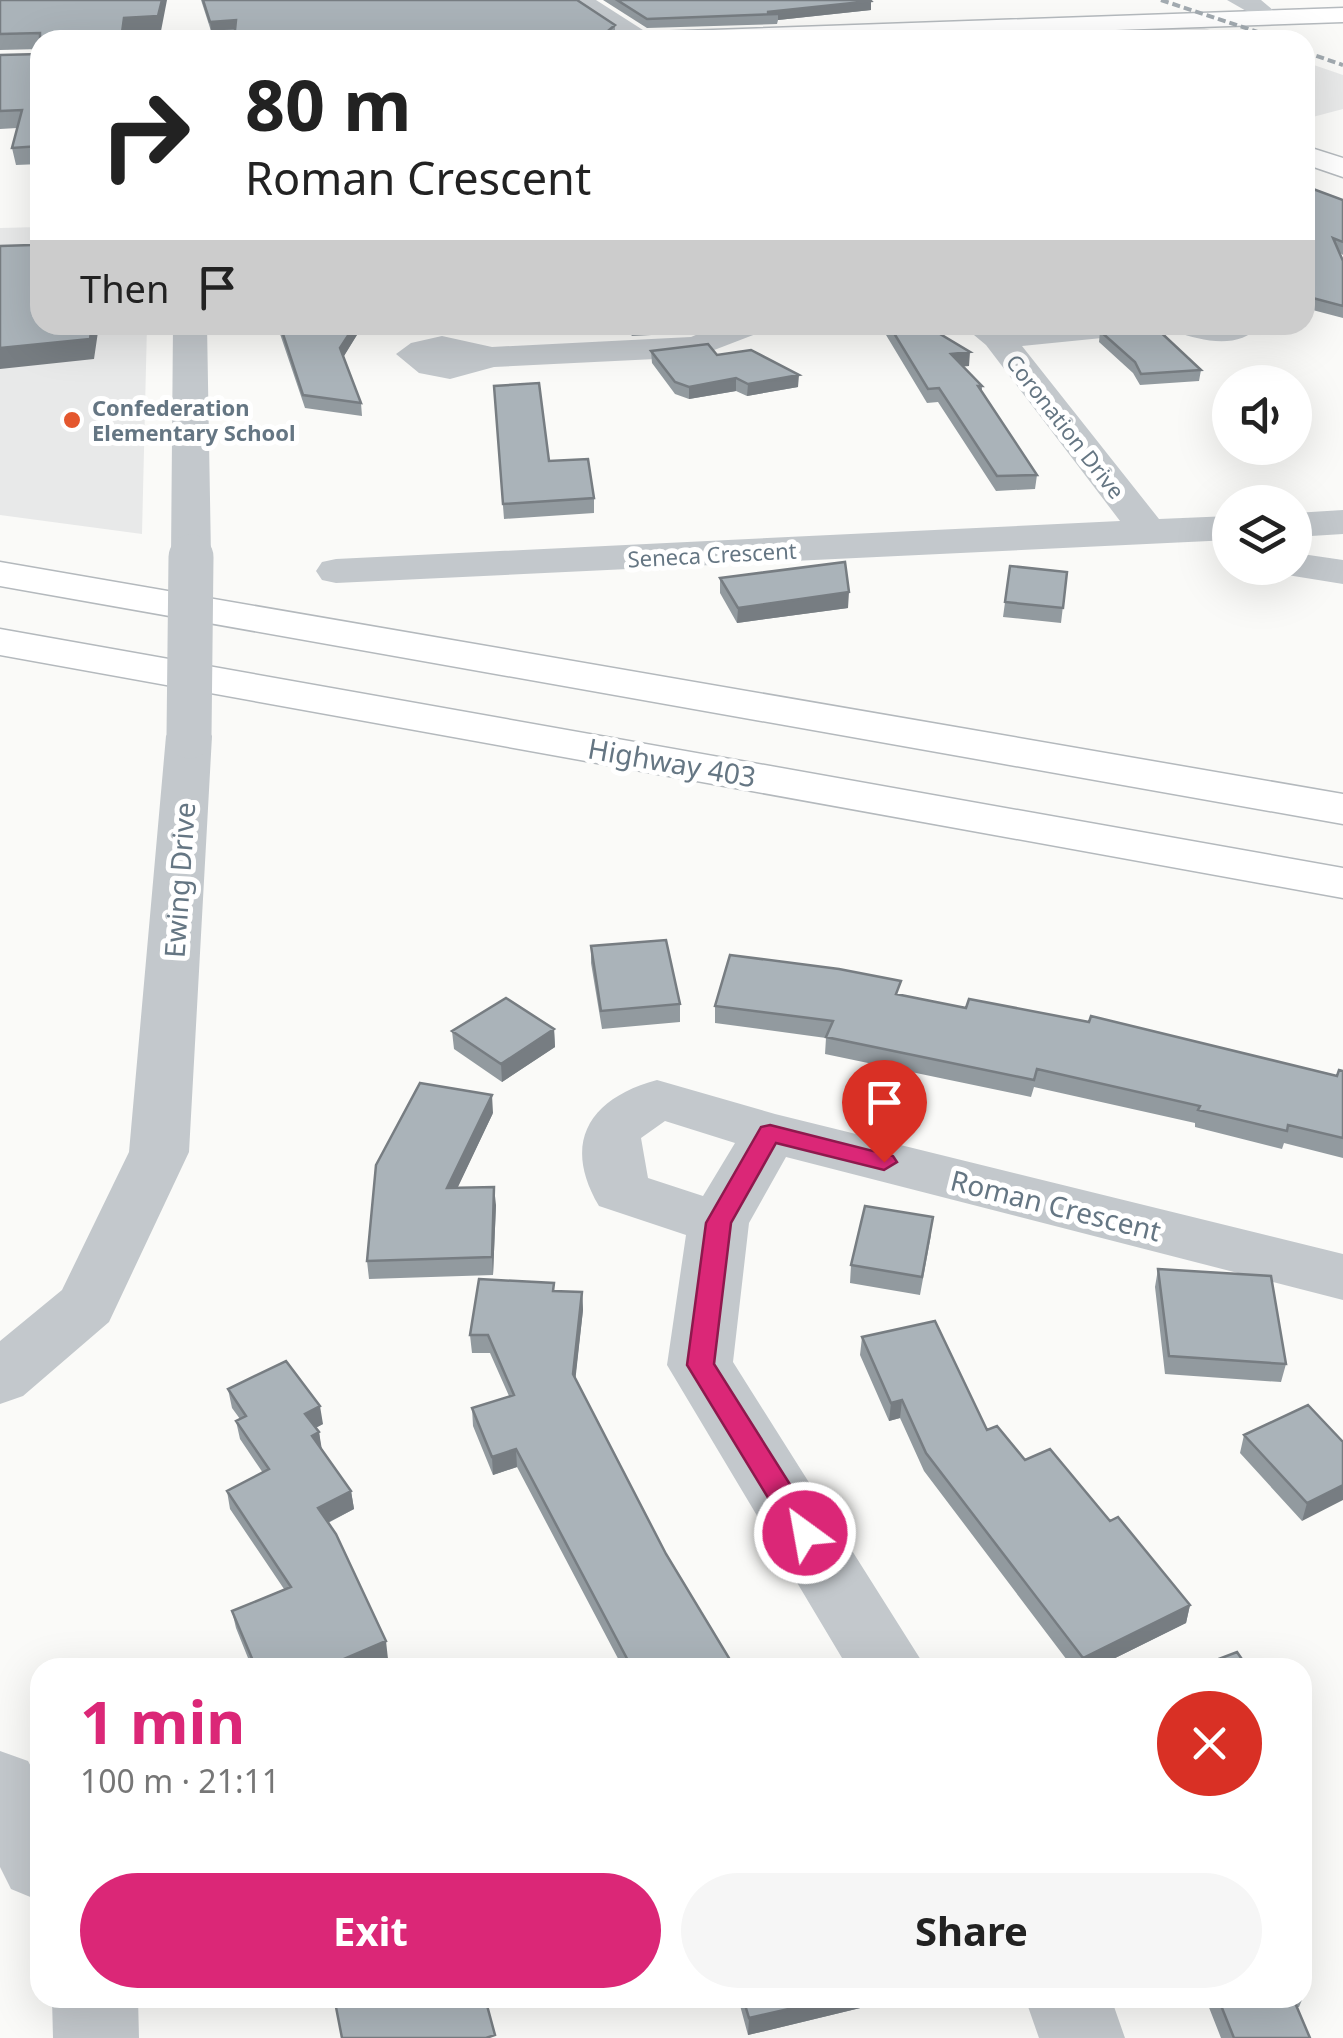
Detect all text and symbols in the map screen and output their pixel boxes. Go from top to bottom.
text: 80 m [245,56,412,152]
icon: right [80,70,210,200]
text: Roman Crescent [245,147,591,208]
icon: arrive [190,260,245,315]
text: Then [80,262,170,314]
street label: Coronation Drive [1000,348,1132,504]
map controls [1212,365,1312,585]
button: sound [1212,365,1312,465]
place label: Confederation Elementary School [92,392,296,447]
marker: Confederation Elementary School [61,409,83,431]
button: layers [1212,485,1312,585]
street label: Seneca Crescent [627,535,797,573]
street label: Highway 403 [585,729,759,795]
street label: Ewing Drive [155,801,203,959]
pin [842,1060,927,1163]
icon: arrive [857,1075,912,1130]
street label: Roman Crescent [947,1161,1165,1249]
position arrow [753,1481,857,1585]
text: 1 min [80,1680,245,1762]
button: close [1157,1691,1262,1796]
text: 100 m · 21:11 [80,1759,280,1802]
button: Exit [80,1873,661,1988]
button: Share [681,1873,1262,1988]

